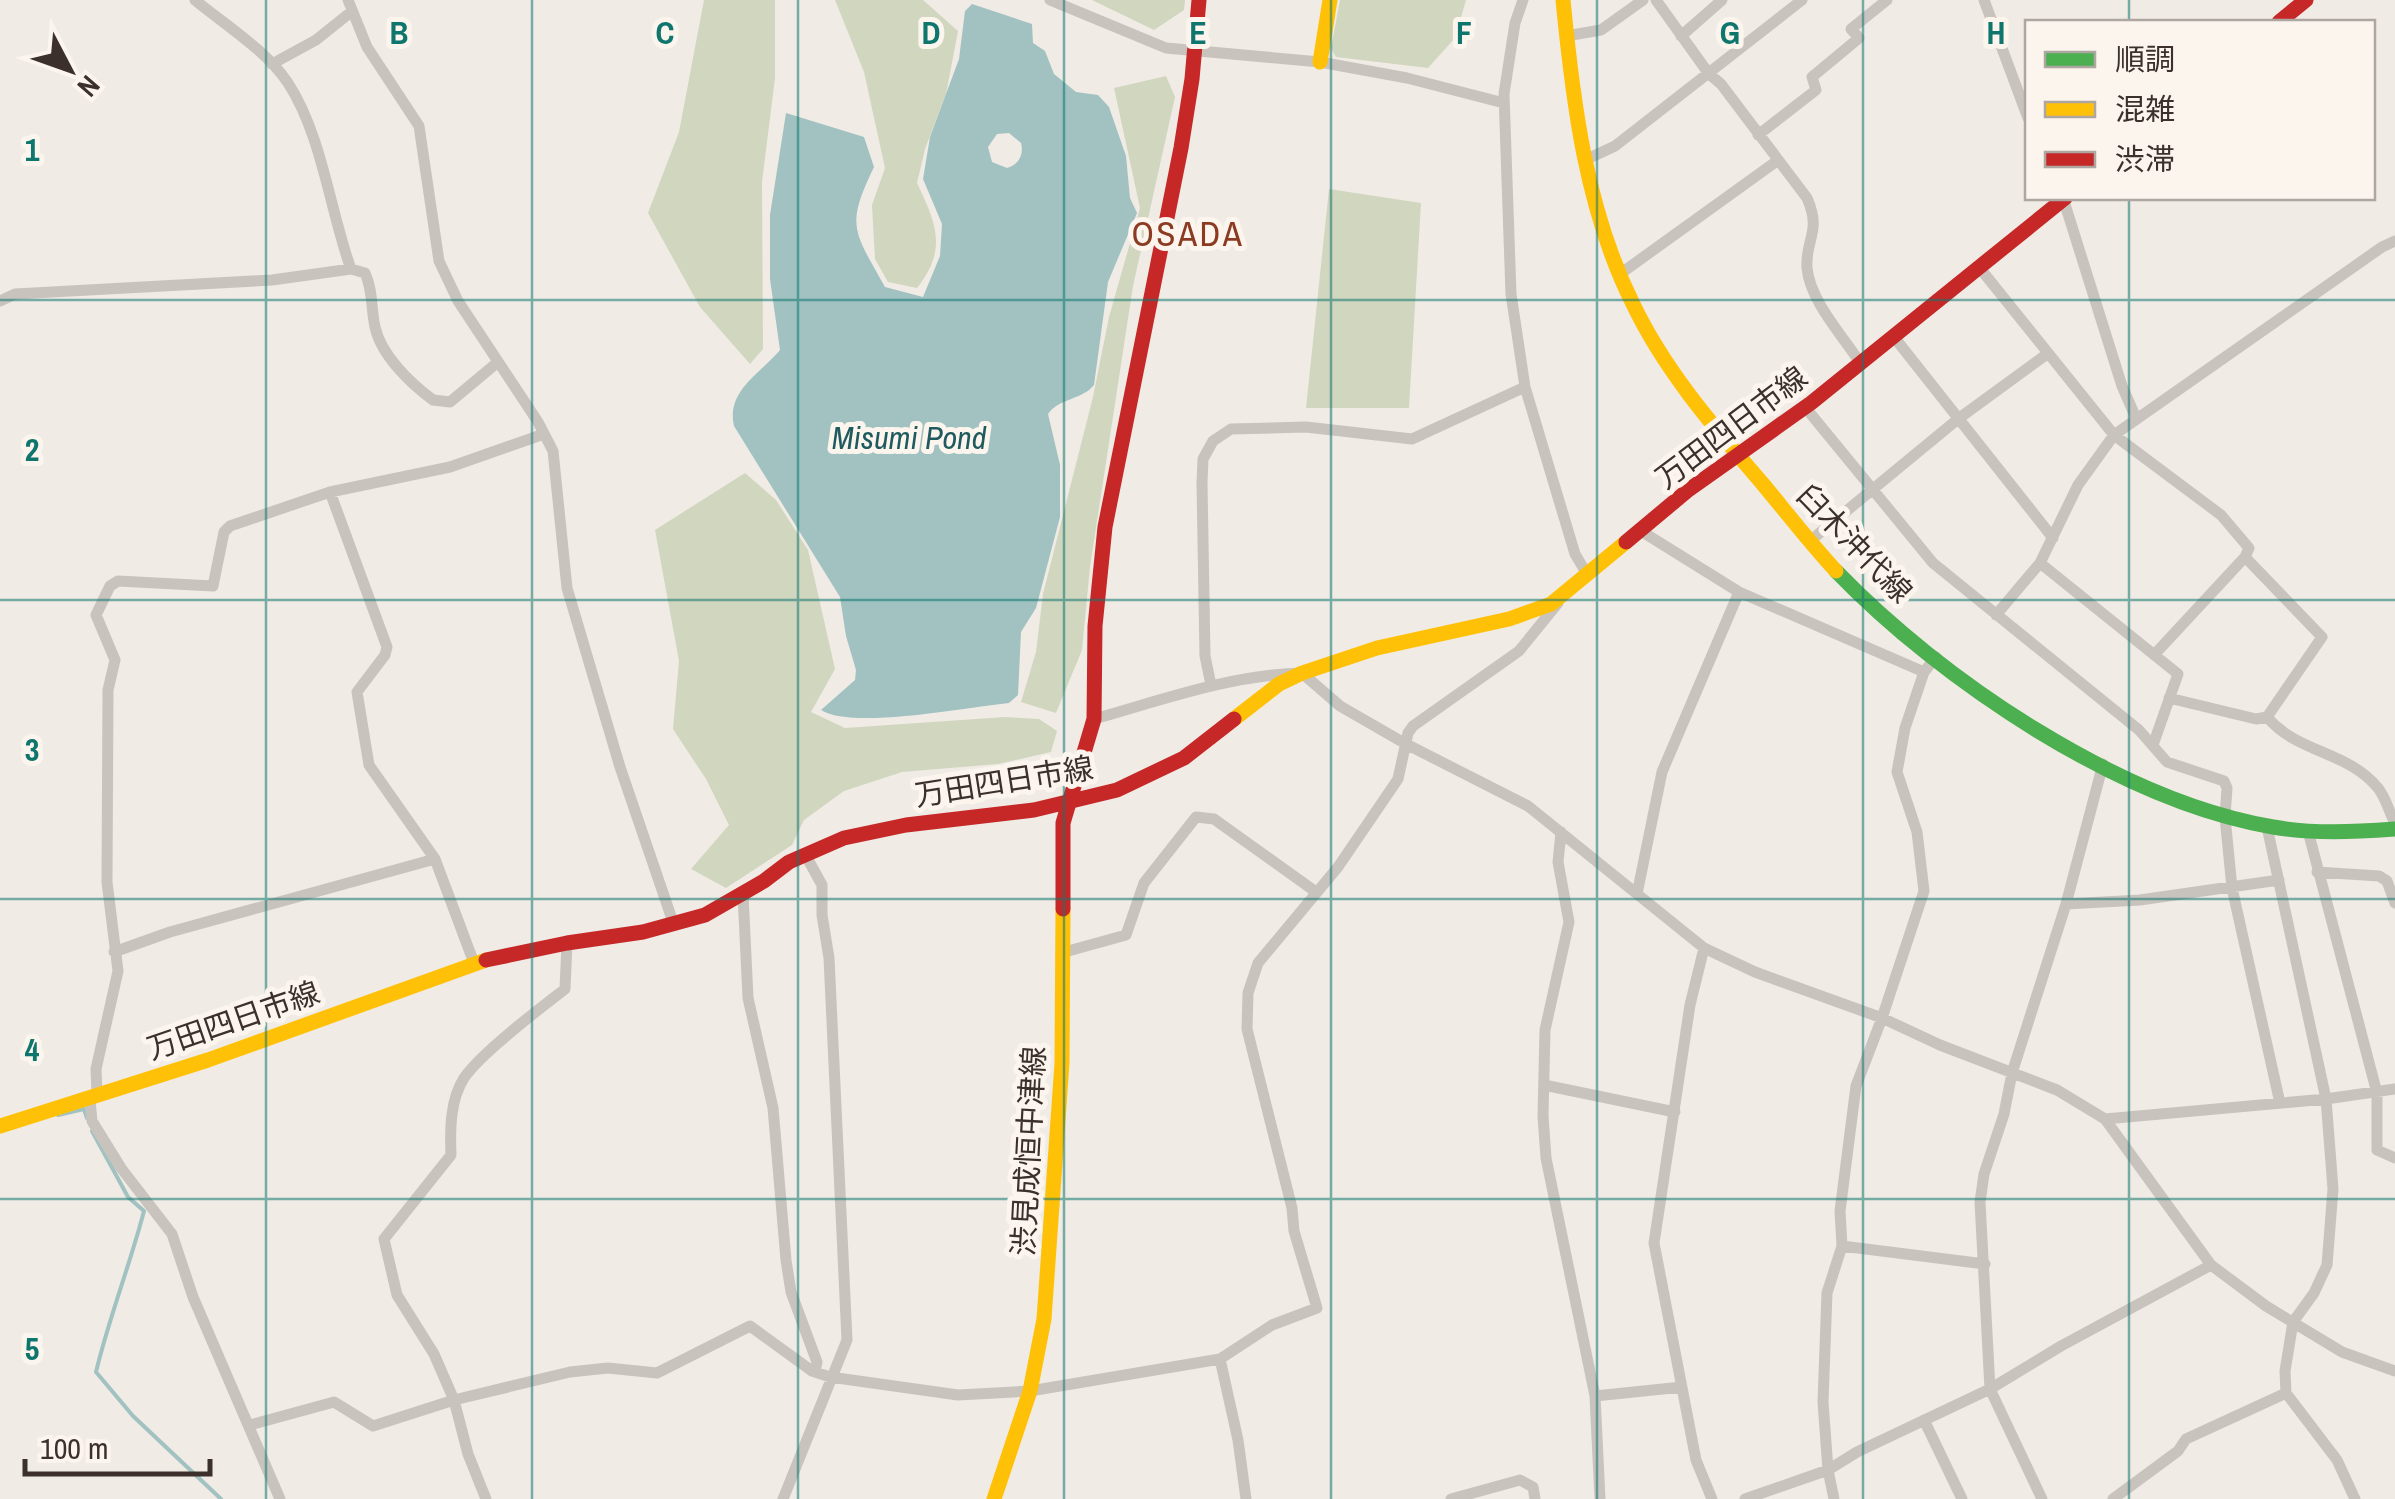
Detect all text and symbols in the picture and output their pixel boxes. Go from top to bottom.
text: B [390,11,408,54]
text: C [656,11,674,54]
text: D [922,11,940,54]
text: E [1189,11,1207,54]
text: F [1456,11,1472,54]
text: G [1720,11,1740,54]
text: H [1987,11,2005,54]
north arrow [20,20,120,120]
legend [2025,20,2375,200]
text: 順調 [2115,39,2175,79]
text: N [69,68,109,105]
text: 混雑 [2115,89,2175,129]
text: 1 [25,128,40,171]
text: 渋滞 [2115,139,2175,179]
district label: OSADA [1132,210,1245,257]
street label: 万田四日市線 [1647,357,1815,497]
water label: Misumi Pond [832,416,987,459]
text: 2 [25,428,39,471]
street label: 臼木沖代線 [1789,475,1921,611]
text: 3 [25,728,39,771]
street label: 万田四日市線 [912,747,1096,815]
street label: 万田四日市線 [141,972,325,1068]
text: 4 [25,1028,40,1071]
street label: 渋見成恒中津線 [1003,1045,1053,1257]
text: 5 [25,1327,39,1370]
scale bar [25,1414,210,1476]
text: 100 m [40,1428,108,1468]

